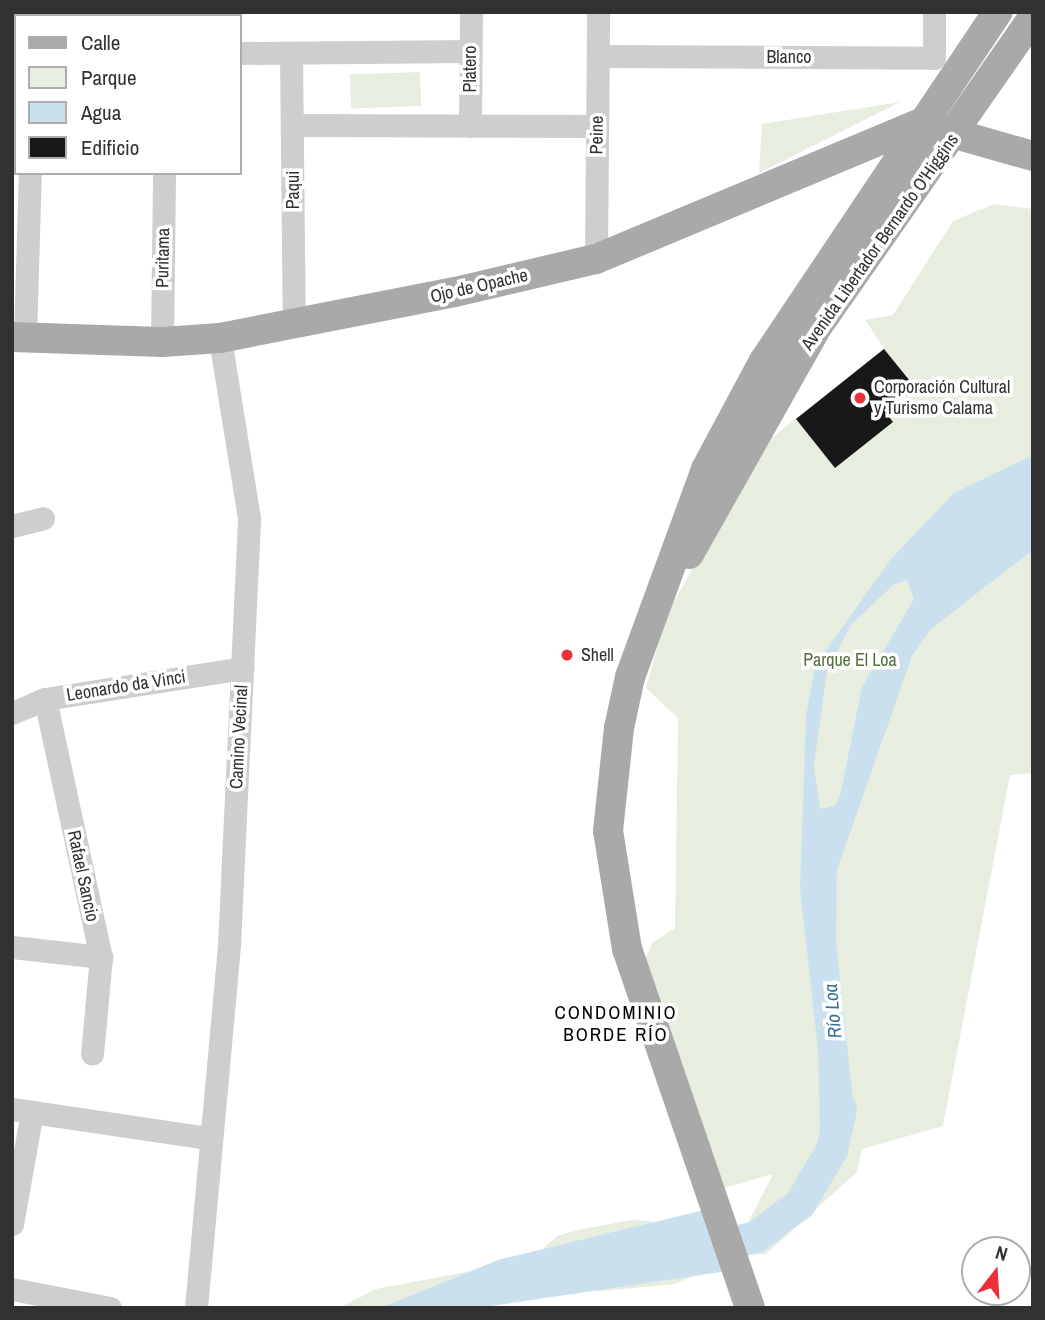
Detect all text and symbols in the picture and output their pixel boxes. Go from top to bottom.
legend [14,14,242,175]
text: Calle [81,28,120,57]
street label: Platero [459,46,481,92]
street label: Blanco [766,46,812,68]
text: Parque [81,63,137,92]
text: Agua [81,98,121,127]
street label: Peine [586,116,608,154]
street label: Avenida Libertador Bernardo O'Higgins [797,130,963,354]
text: Edificio [81,133,139,162]
street label: Paqui [282,171,304,209]
street label: Puritama [152,228,174,288]
street label: Ojo de Opache [428,264,530,308]
place label: Corporación Cultural y Turismo Calama [874,377,1010,420]
marker: Corporación Cultural y Turismo Calama [852,390,868,406]
place label: Shell [581,644,614,666]
marker: Shell [559,647,575,663]
park label: Parque El Loa [803,649,897,671]
street label: Leonardo da Vinci [65,666,187,706]
street label: Camino Vecinal [225,684,253,790]
street label: Rafael Sancio [63,828,103,924]
water label: Río Loa [819,983,847,1039]
district label: CONDOMINIO BORDE RÍO [556,1002,676,1046]
north arrow [961,1236,1031,1306]
text: N [992,1239,1011,1267]

